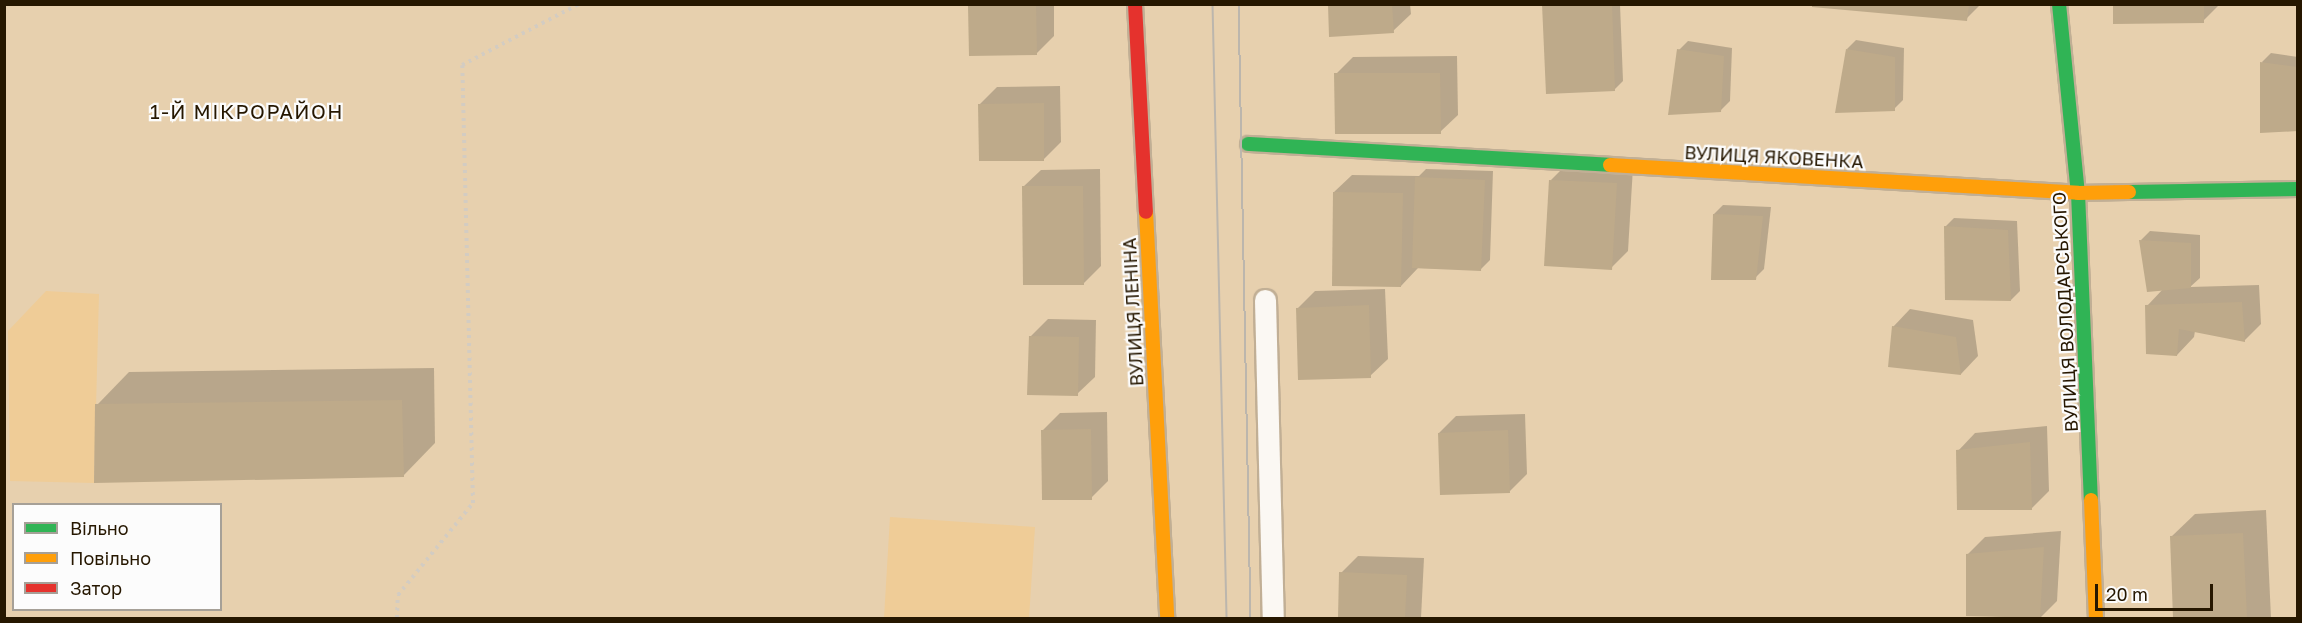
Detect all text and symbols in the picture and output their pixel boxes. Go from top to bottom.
district label: 1-Й МІКРОРАЙОН [150,99,344,123]
street label: ВУЛИЦЯ ЯКОВЕНКА [1684,142,1864,172]
street label: ВУЛИЦЯ ВОЛОДАРСЬКОГО [2048,191,2082,433]
street label: ВУЛИЦЯ ЛЕНІНА [1118,237,1148,387]
legend [12,503,222,611]
text: Вільно [70,517,129,539]
text: Повільно [70,547,151,569]
scale bar [2098,572,2216,610]
text: Затор [70,577,122,599]
text: 20 m [2106,583,2148,605]

